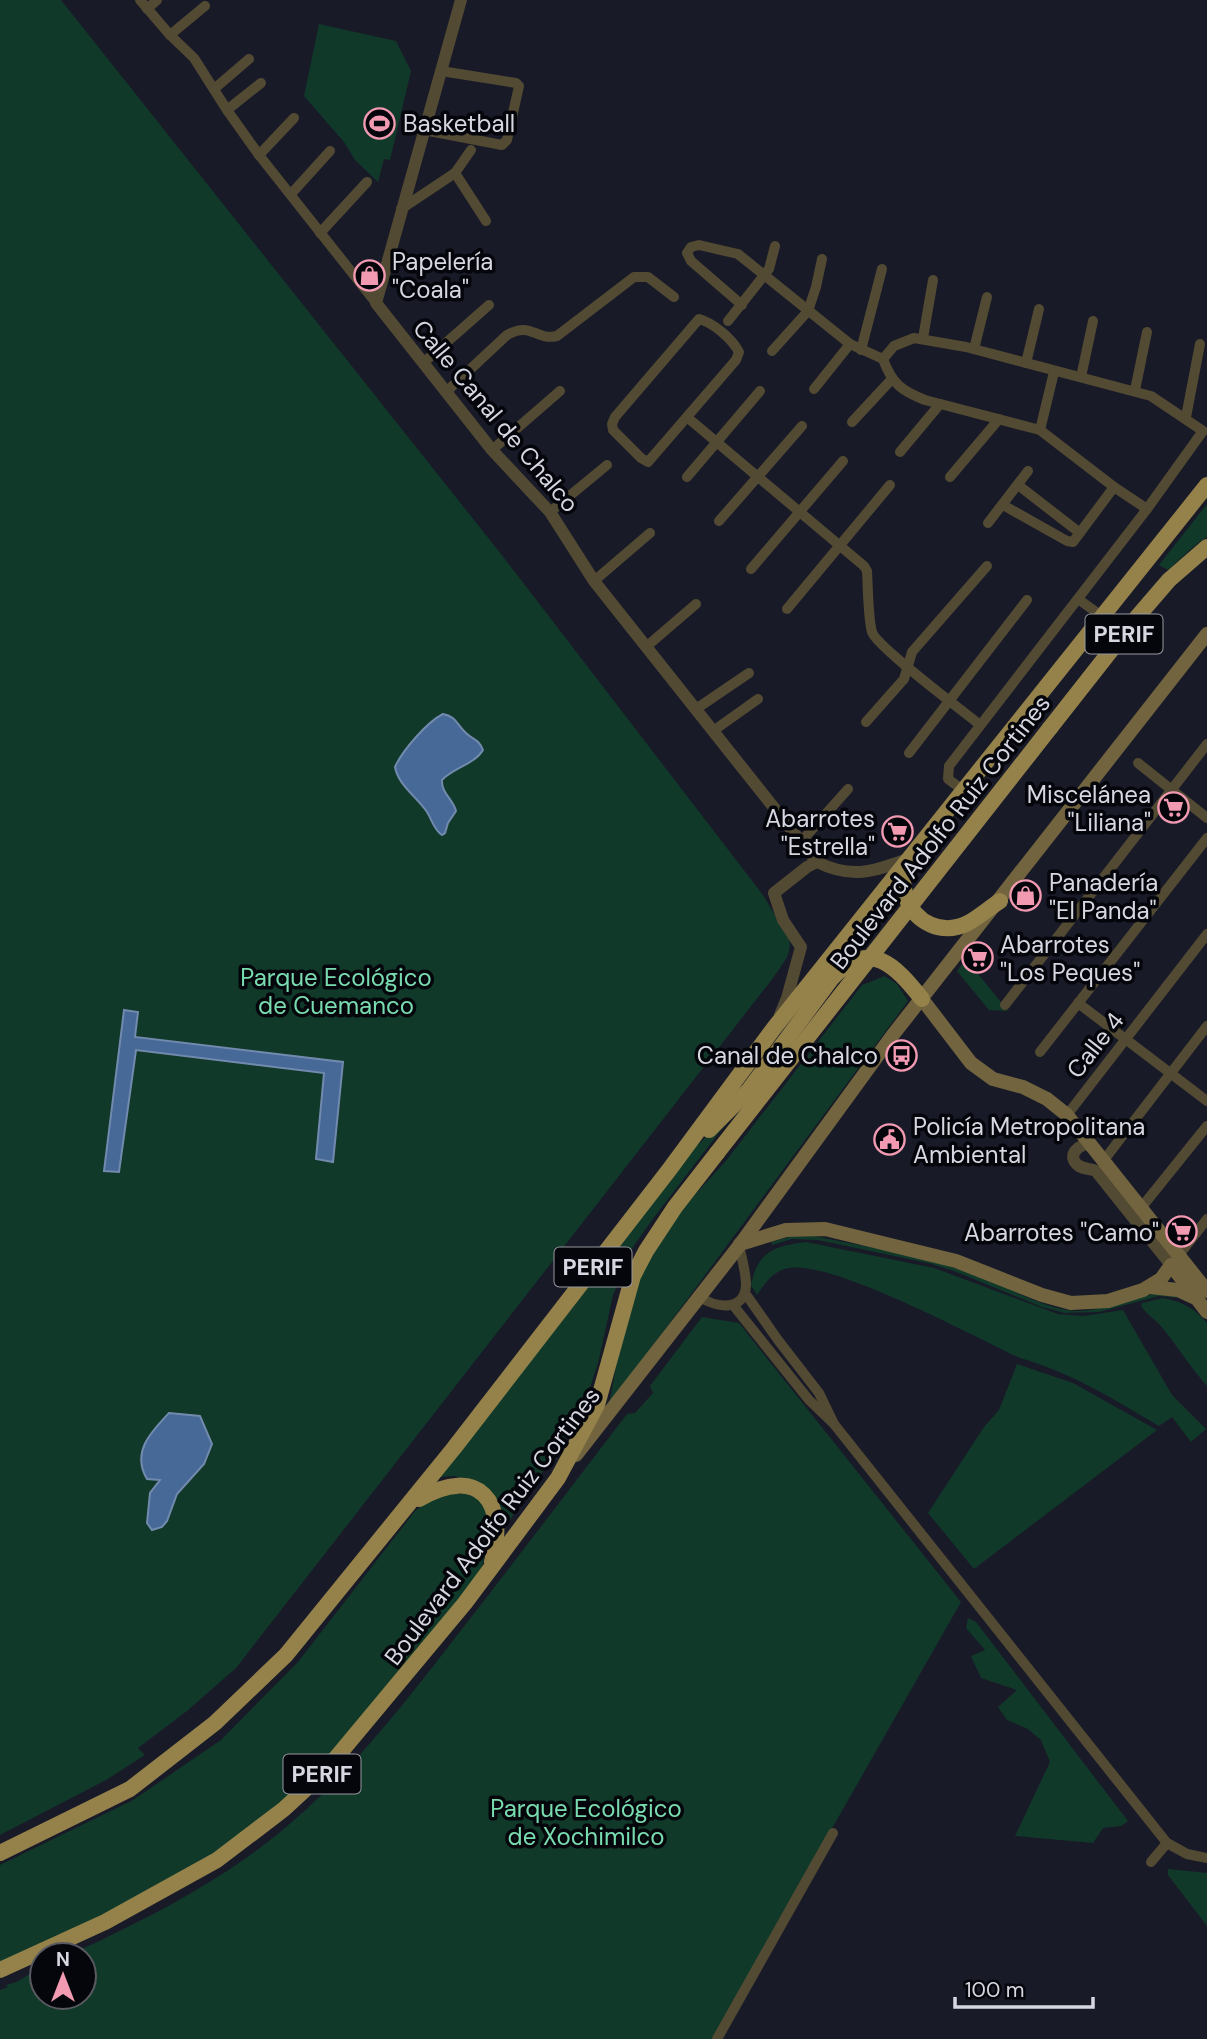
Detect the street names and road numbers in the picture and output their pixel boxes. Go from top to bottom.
street label: Calle Canal de Chalco [406,313,586,519]
road number: PERIF [1086,614,1162,654]
street label: Boulevard Adolfo Ruiz Cortines [823,688,1057,976]
street label: Calle 4 [1060,1006,1130,1084]
road number: PERIF [554,1248,632,1286]
street label: Boulevard Adolfo Ruiz Cortines [377,1381,607,1671]
road number: PERIF [284,1754,360,1794]

